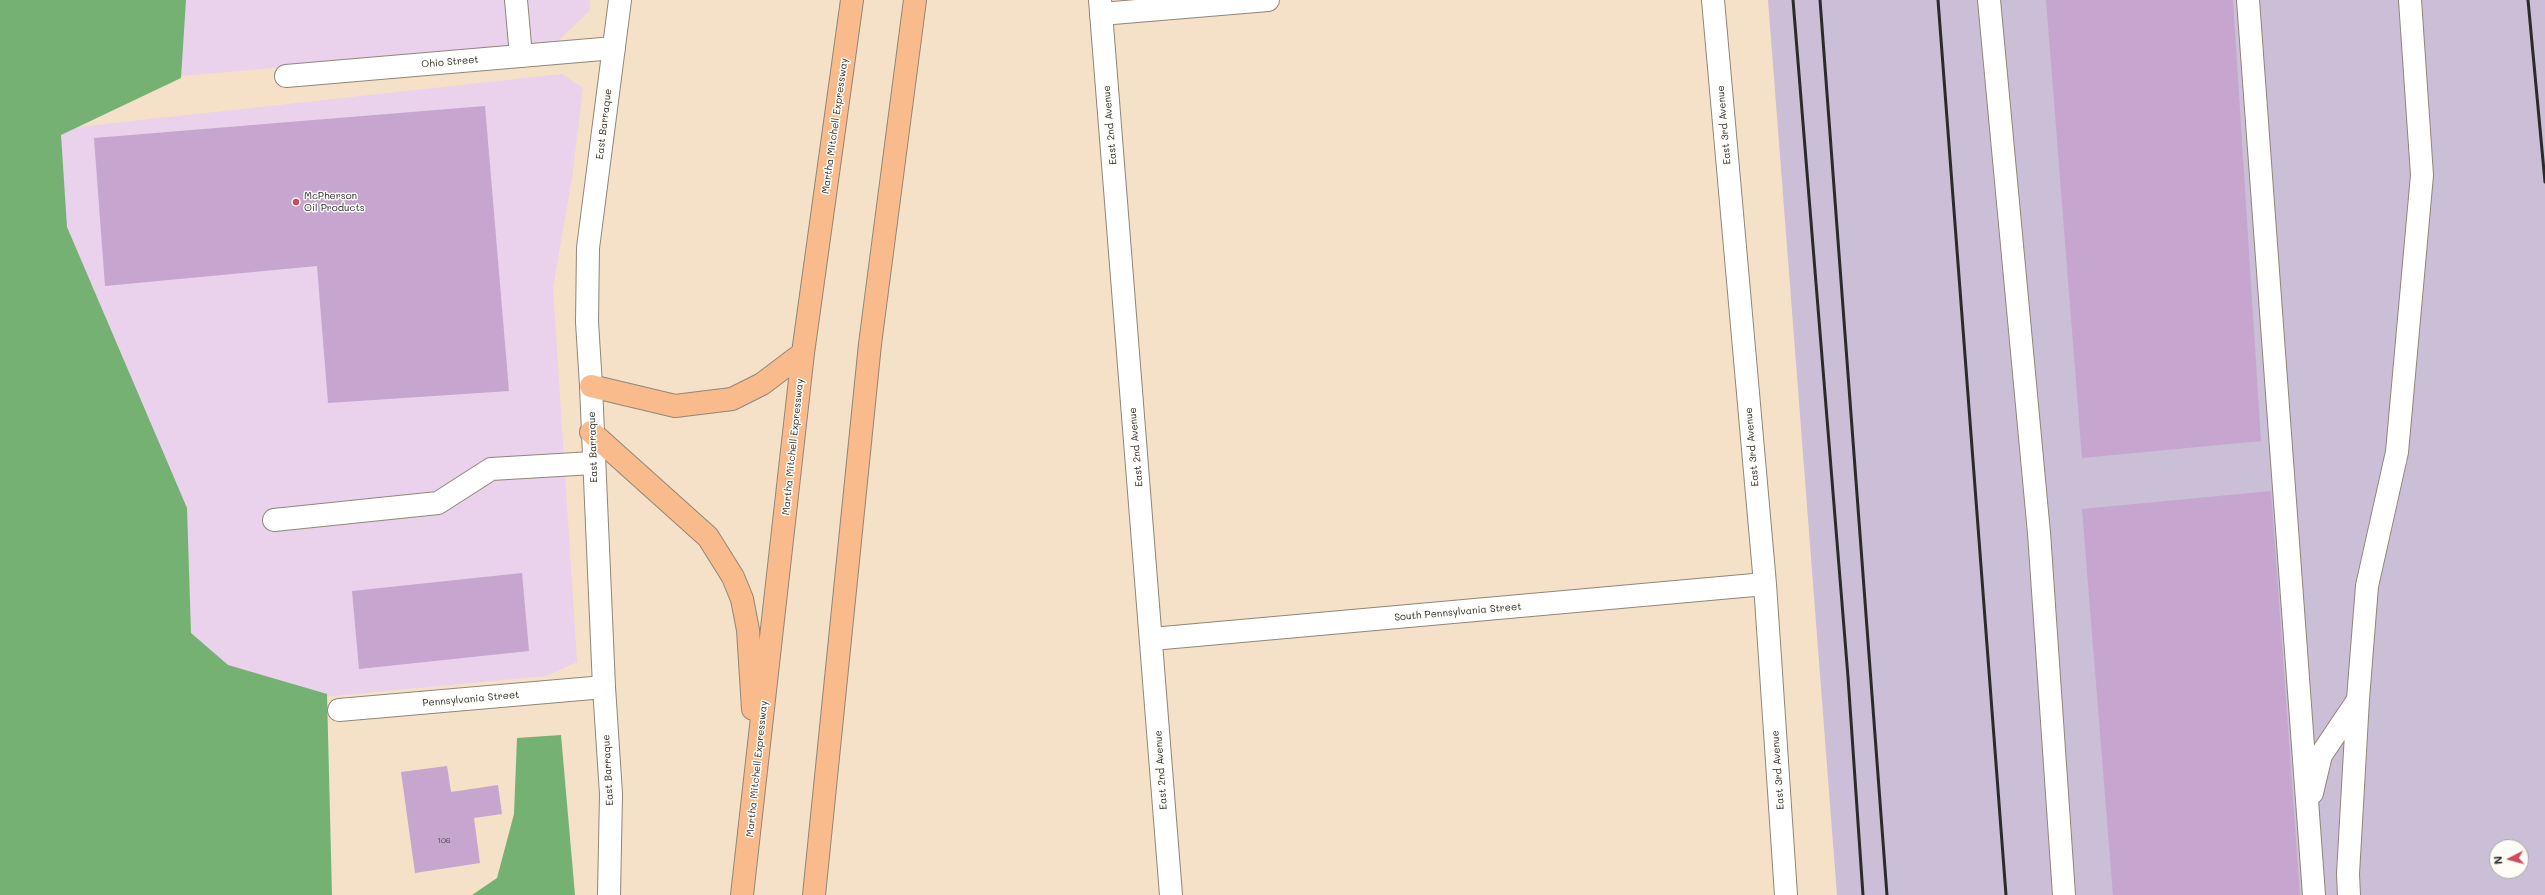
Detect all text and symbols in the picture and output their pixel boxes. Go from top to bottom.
street label: Ohio Street [421,54,479,70]
street label: Martha Mitchell Expressway [820,57,850,195]
street label: East 2nd Avenue [1101,85,1119,165]
street label: East 3rd Avenue [1715,85,1733,165]
street label: East Barraque [594,88,614,160]
place label: McPherson Oil Products [304,190,365,214]
marker: McPherson Oil Products [291,197,301,207]
street label: Martha Mitchell Expressway [780,378,806,516]
street label: East 2nd Avenue [1127,407,1145,487]
street label: East 3rd Avenue [1743,407,1761,487]
street label: East Barraque [586,411,600,483]
street label: South Pennsylvania Street [1394,600,1522,624]
street label: Pennsylvania Street [422,689,520,709]
street label: Martha Mitchell Expressway [744,700,770,838]
street label: East 2nd Avenue [1152,730,1170,810]
street label: East 3rd Avenue [1769,730,1787,810]
street label: East Barraque [600,734,616,806]
house number: 106 [437,836,451,846]
north arrow [2489,839,2529,879]
text: N [2490,855,2505,865]

